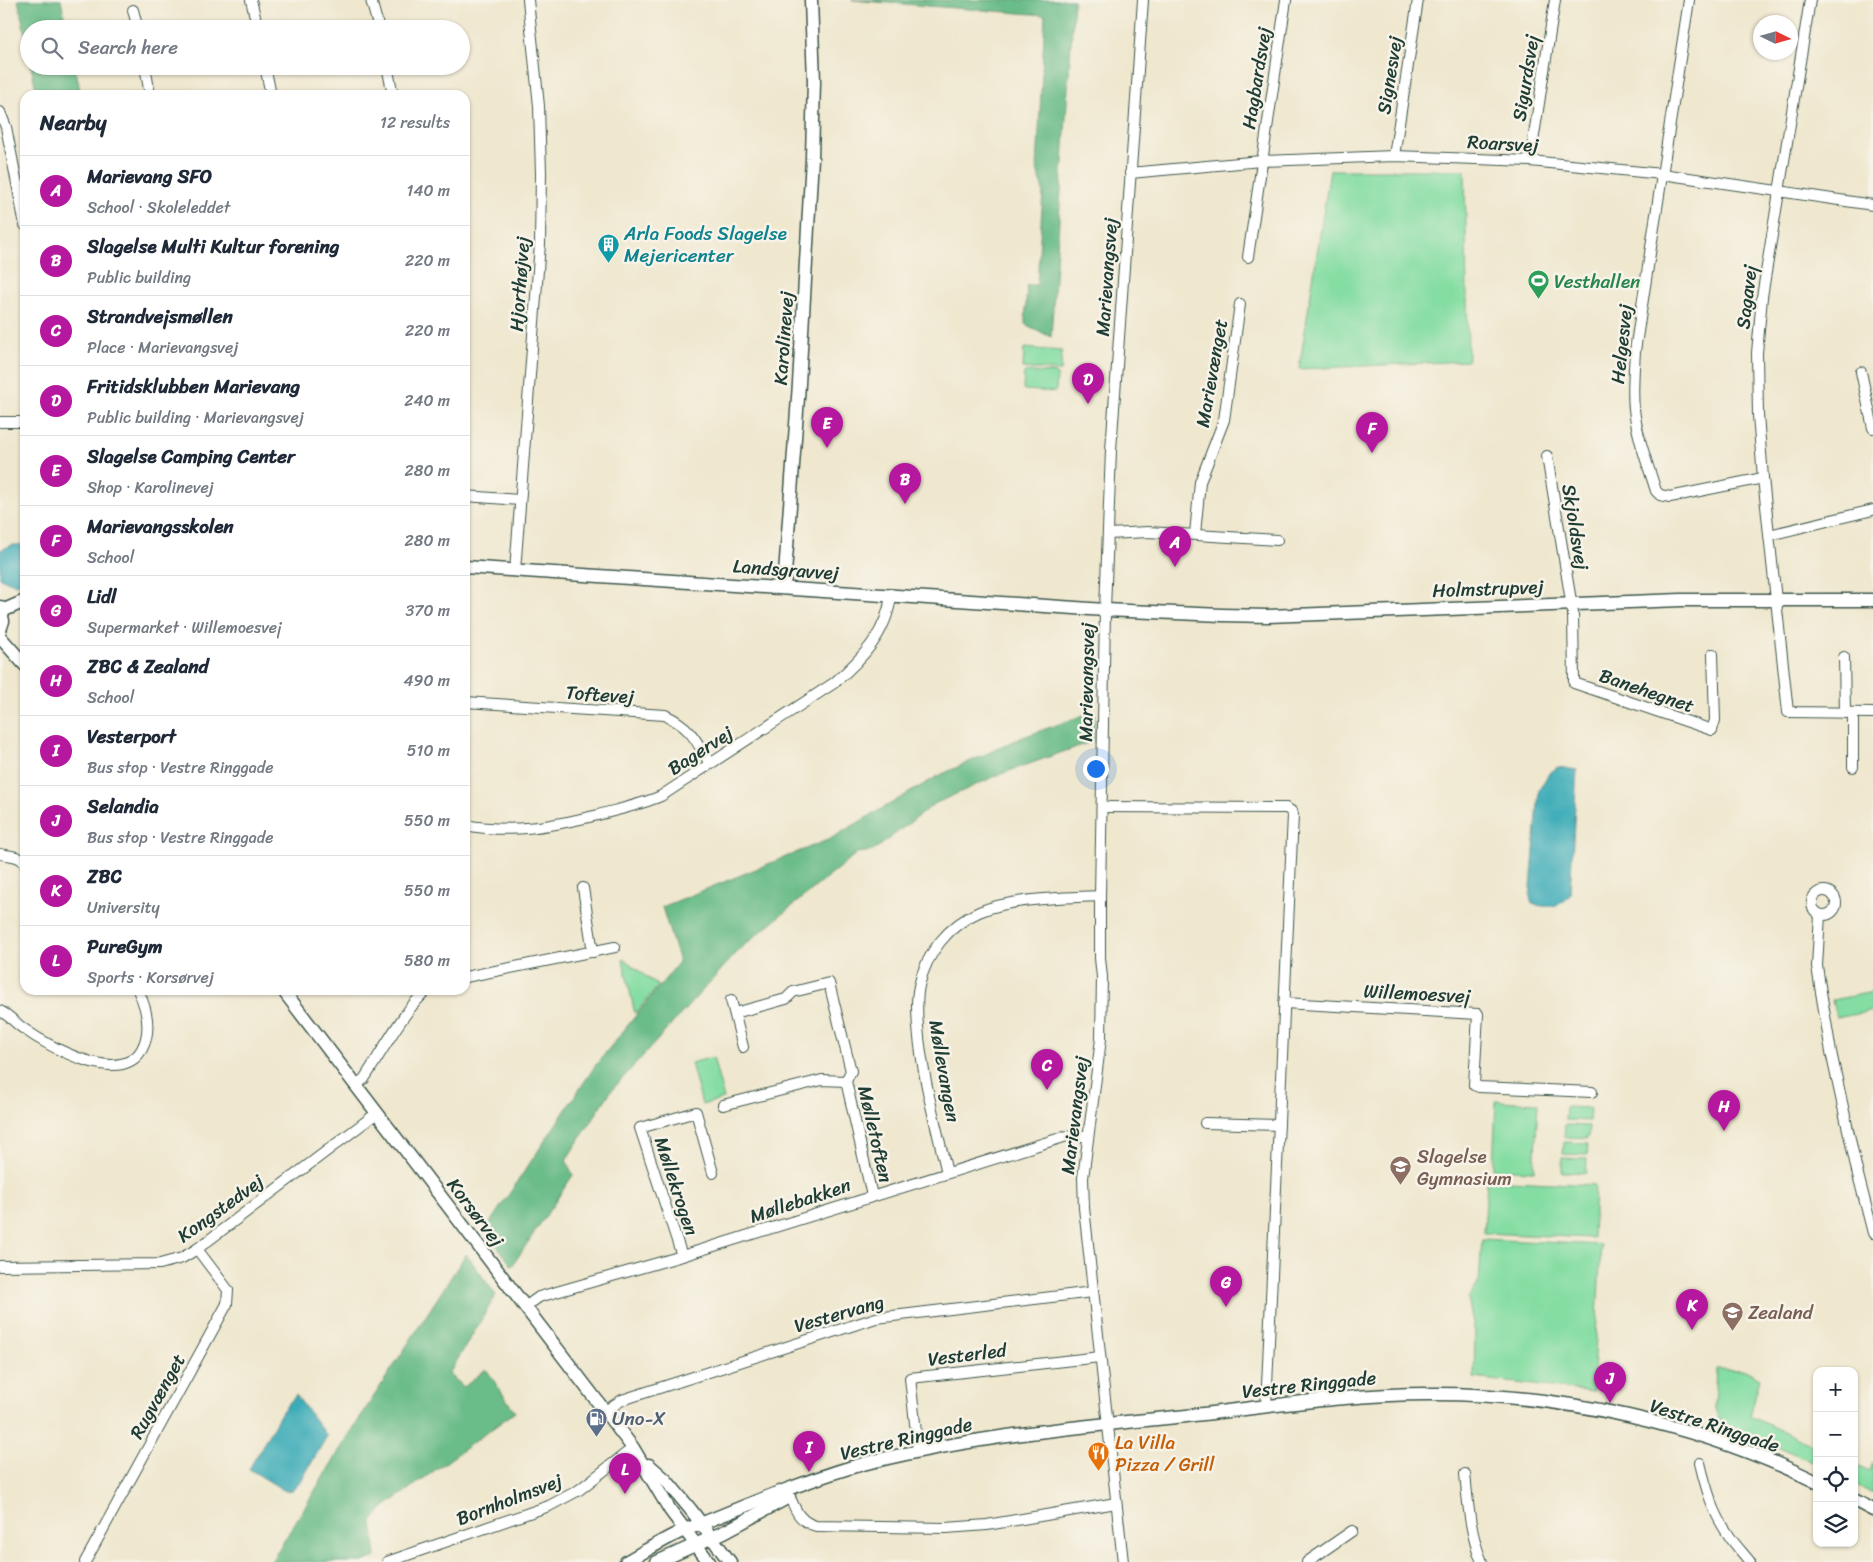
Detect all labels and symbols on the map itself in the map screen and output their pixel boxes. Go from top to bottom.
north arrow [1753,15,1798,60]
street label: Hagbardsvej [1232,24,1281,132]
street label: Sigurdsvej [1502,31,1549,124]
street label: Signesvej [1367,33,1412,117]
street label: Roarsvej [1466,125,1540,162]
street label: Marievangsvej [1086,216,1127,338]
place label: Arla Foods Slagelse Mejericenter [623,217,787,272]
building icon: Arla Foods Slagelse Mejericenter [596,232,620,263]
street label: Hjorthøjvej [500,235,539,333]
street label: Sagavej [1726,262,1767,331]
place label: Vesthallen [1554,265,1640,298]
sports icon: Vesthallen [1526,269,1550,300]
street label: Karolinevej [764,289,803,386]
street label: Helgesvej [1601,302,1642,386]
street label: Marievænget [1186,316,1237,430]
pin: D [1072,363,1104,404]
pin: E [811,407,843,448]
pin: F [1356,412,1388,453]
pin: B [889,463,921,504]
street label: Skjoldsvej [1552,482,1599,573]
pin: A [1159,526,1191,567]
street label: Landsgravvej [732,549,841,590]
street label: Holmstrupvej [1432,570,1545,607]
street label: Marievangsvej [1069,621,1104,742]
street label: Banehegnet [1595,659,1699,722]
street label: Toftevej [565,676,636,713]
street label: Bagervej [661,716,740,784]
your location [1083,756,1109,782]
street label: Willemoesvej [1363,974,1473,1013]
street label: Møllevangen [919,1017,970,1125]
pin: C [1031,1049,1063,1090]
street label: Marievangsvej [1051,1053,1098,1176]
street label: Mølletoften [848,1082,903,1186]
pin: H [1708,1090,1740,1131]
street label: Møllekrogen [645,1132,708,1240]
place label: Slagelse Gymnasium [1417,1140,1512,1195]
school or university icon: Slagelse Gymnasium [1389,1155,1413,1186]
street label: Kongstedvej [170,1165,272,1251]
street label: Møllebakken [745,1169,855,1232]
street label: Korsørvej [438,1170,513,1255]
pin: G [1210,1266,1242,1307]
street label: Vestervang [790,1285,888,1342]
pin: K [1676,1289,1708,1330]
place label: Zealand [1748,1296,1815,1329]
school or university icon: Zealand [1720,1300,1744,1331]
street label: Vesterled [926,1333,1009,1376]
street label: Rugvænget [120,1347,195,1445]
street label: Vestre Ringgade [1240,1361,1378,1408]
pin: J [1594,1362,1626,1403]
street label: Vestre Ringgade [1646,1389,1784,1462]
place label: Uno-X [612,1402,666,1435]
fuel station icon: Uno-X [584,1406,608,1437]
street label: Vestre Ringgade [837,1407,976,1470]
place label: La Villa Pizza / Grill [1115,1426,1215,1481]
pin: I [793,1431,825,1472]
restaurant icon: La Villa Pizza / Grill [1087,1441,1111,1472]
pin: L [609,1453,641,1494]
street label: Bornholmsvej [451,1464,568,1535]

